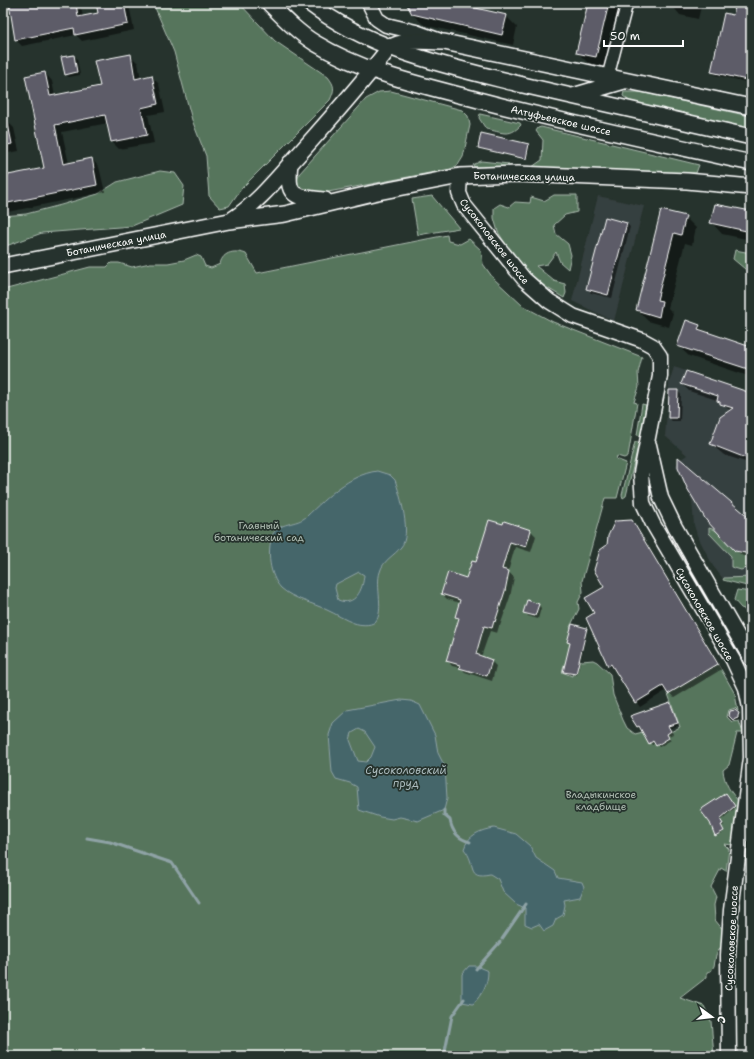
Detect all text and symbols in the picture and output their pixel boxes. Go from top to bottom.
scale bar [604,22,683,48]
text: 50 m [610,28,640,44]
street label: Алтуфьевское шоссе [509,103,613,138]
street label: Ботаническая улица [473,169,576,184]
street label: Сусоколовское шоссе [457,196,532,287]
street label: Ботаническая улица [65,227,168,260]
park label: Главный ботанический сад [214,519,305,544]
street label: Сусоколовское шоссе [673,565,737,663]
water label: Сусоколовский пруд [365,763,447,791]
park label: Владыкинское кладбище [566,788,637,813]
street label: Сусоколовское шоссе [722,885,741,991]
north arrow [692,997,732,1037]
text: С [713,1014,729,1025]

